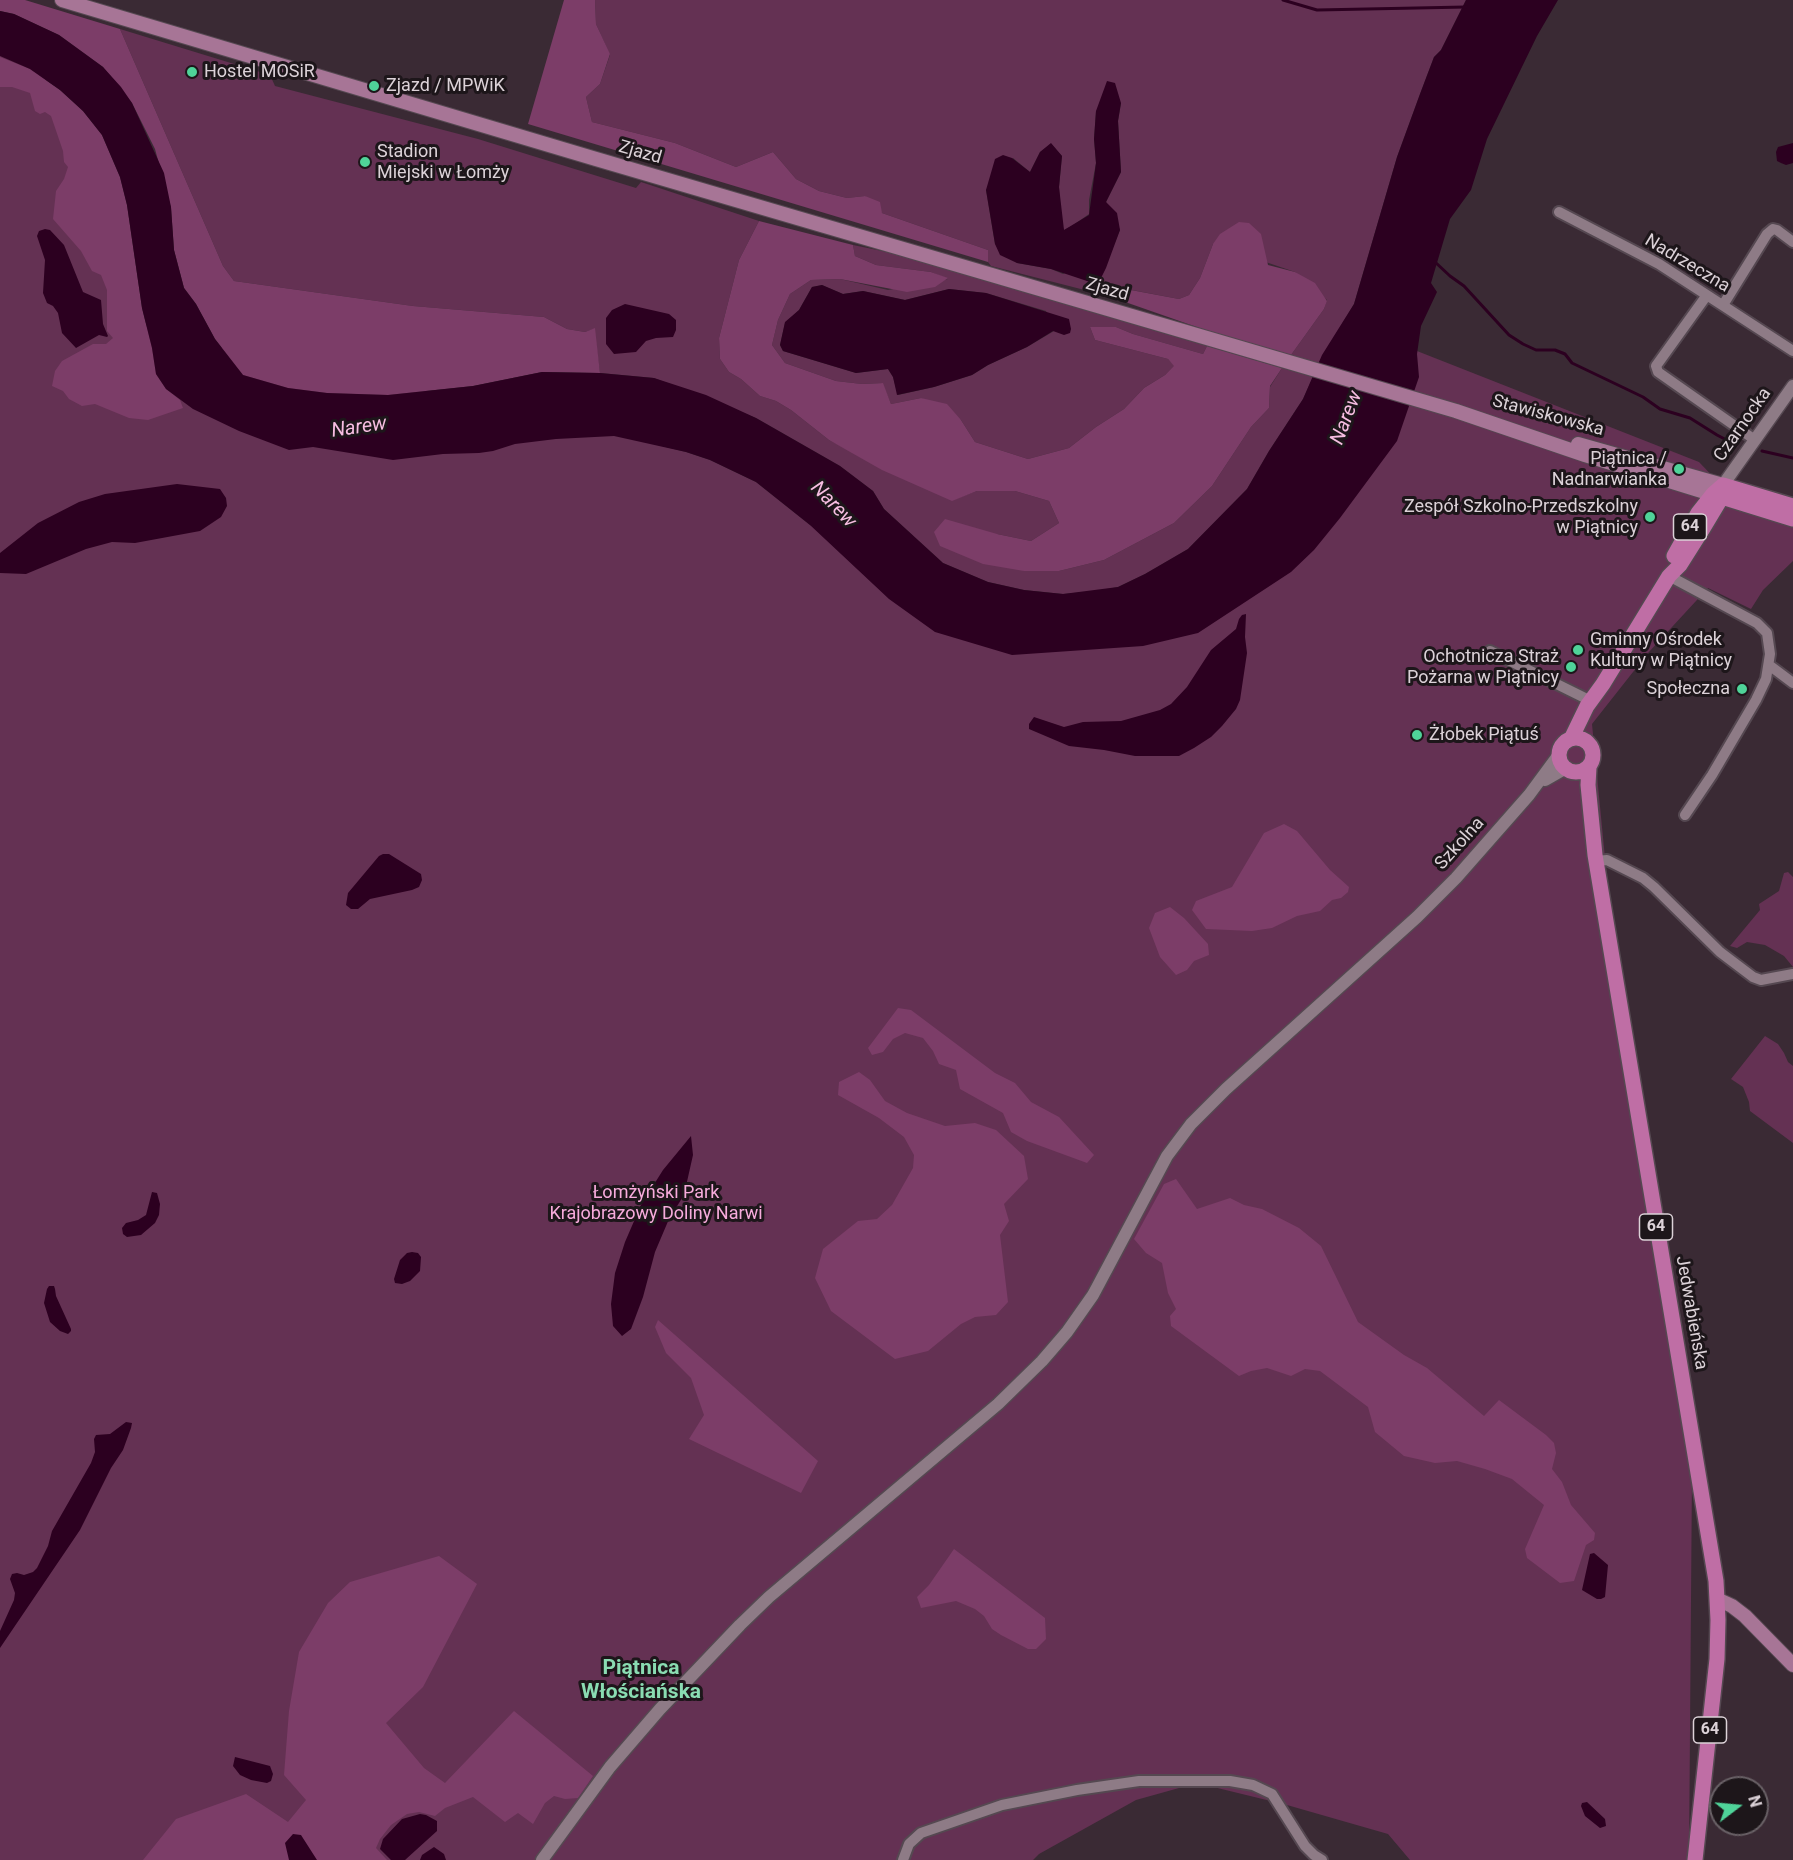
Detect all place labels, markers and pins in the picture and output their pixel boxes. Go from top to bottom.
place label: Hostel MOSiR [204,61,315,83]
marker: Hostel MOSiR [185,65,199,79]
place label: Zjazd / MPWiK [386,75,505,97]
marker: Zjazd / MPWiK [367,79,381,93]
place label: Stadion Miejski w Łomży [377,141,509,184]
marker: Stadion Miejski w Łomży [358,155,372,169]
place label: Piątnica / Nadnarwianka [1552,448,1667,490]
marker: Piątnica / Nadnarwianka [1672,462,1686,476]
place label: Zespół Szkolno-Przedszkolny w Piątnicy [1404,496,1638,538]
marker: Zespół Szkolno-Przedszkolny w Piątnicy [1643,510,1657,524]
place label: Gminny Ośrodek Kultury w Piątnicy [1590,629,1732,672]
marker: Gminny Ośrodek Kultury w Piątnicy [1571,643,1585,657]
place label: Ochotnicza Straż Pożarna w Piątnicy [1407,646,1559,688]
marker: Ochotnicza Straż Pożarna w Piątnicy [1564,660,1578,674]
place label: Społeczna [1646,678,1730,700]
marker: Społeczna [1735,682,1749,696]
place label: Żłobek Piątuś [1429,724,1539,746]
marker: Żłobek Piątuś [1410,728,1424,742]

